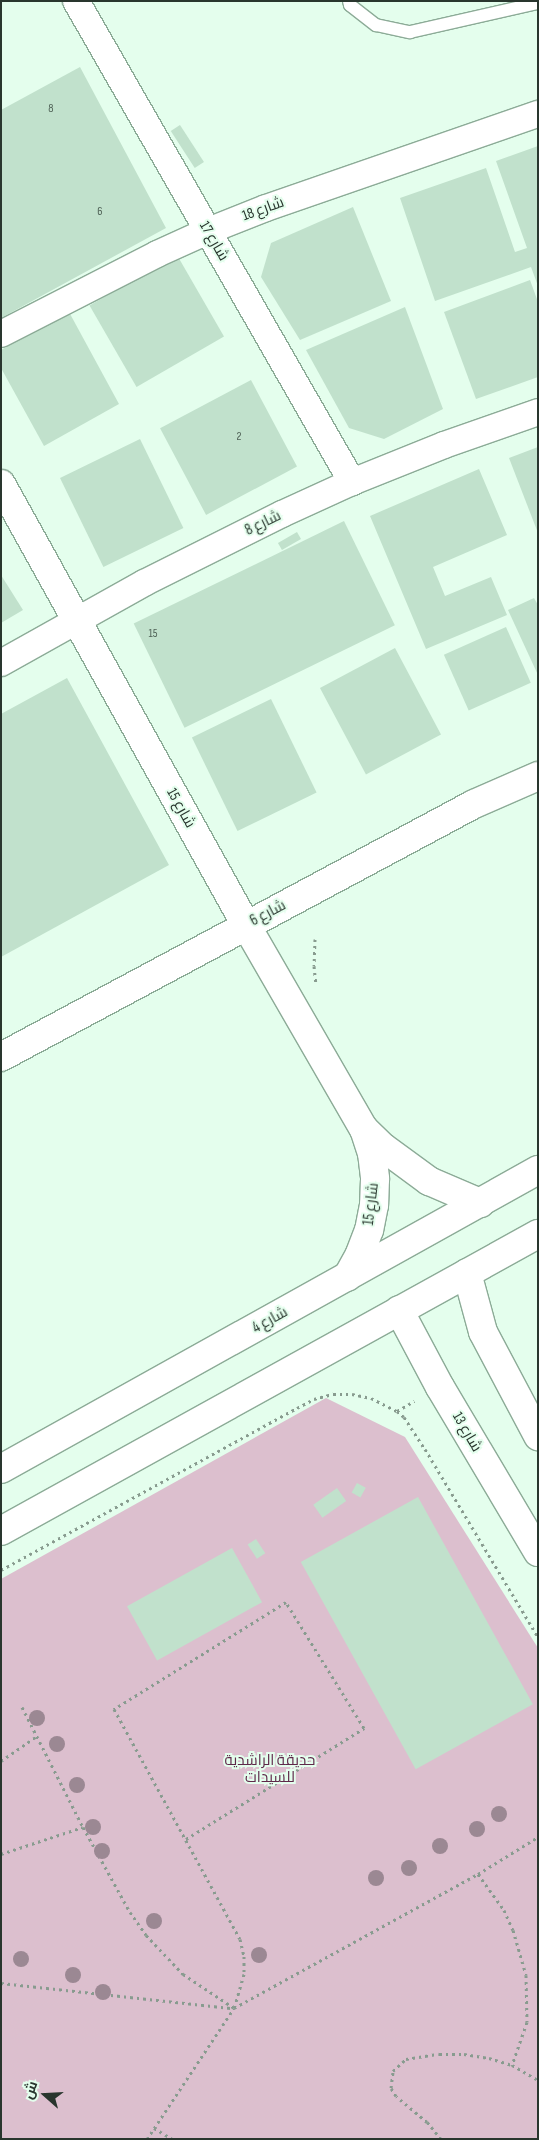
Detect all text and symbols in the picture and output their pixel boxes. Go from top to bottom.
house number: 8 [48,102,54,116]
street label: شارع 18 [240,193,286,225]
house number: 6 [97,205,103,219]
street label: شارع 17 [196,218,232,264]
house number: 2 [237,430,241,444]
street label: شارع 8 [242,507,284,539]
house number: 15 [148,627,158,641]
street label: شارع 15 [163,785,199,831]
street label: شارع 6 [247,896,289,930]
street label: شارع 15 [359,1182,383,1226]
street label: شارع 4 [249,1303,291,1337]
street label: شارع 13 [448,1409,486,1455]
park label: حديقة الراشدية للسيدات [225,1751,315,1786]
north arrow [20,2070,70,2120]
text: ش [19,2079,41,2101]

